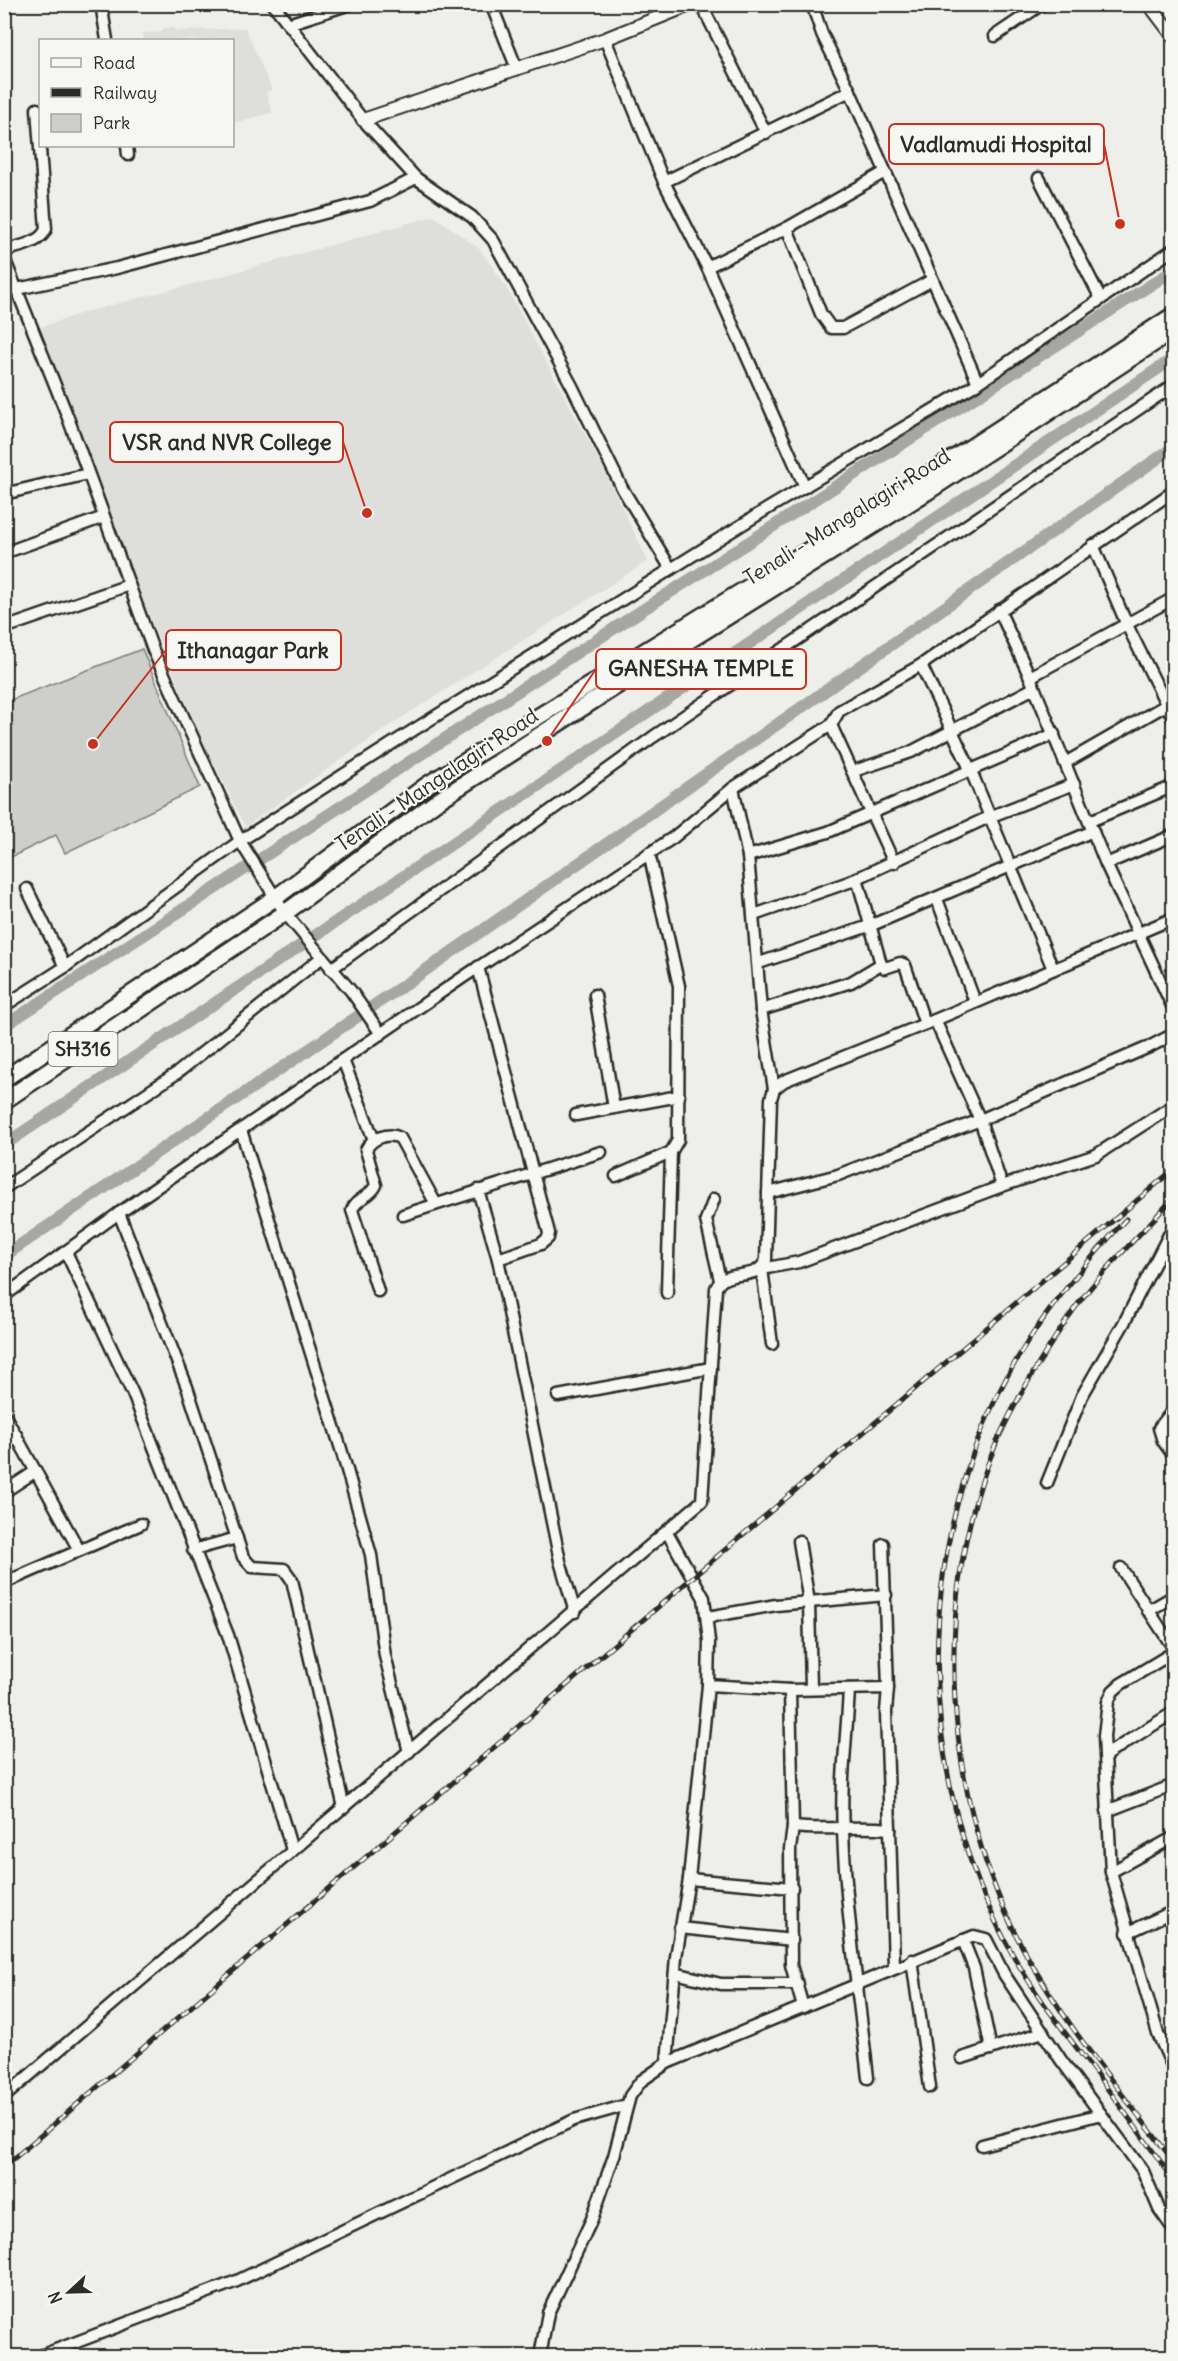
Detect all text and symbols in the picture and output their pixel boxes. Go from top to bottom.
legend [39,39,234,147]
text: Road [93,51,136,74]
text: Railway [93,81,157,104]
text: Park [93,111,130,134]
callout: Vadlamudi Hospital [889,124,1104,164]
text: Vadlamudi Hospital [900,130,1092,158]
callout: VSR and NVR College [110,422,343,462]
text: VSR and NVR College [122,428,332,456]
street label: Tenali - Mangalagiri Road [738,442,955,591]
callout: Ithanagar Park [166,630,341,670]
text: Ithanagar Park [177,636,329,664]
callout: GANESHA TEMPLE [596,649,806,689]
text: GANESHA TEMPLE [608,654,794,682]
street label: Tenali - Mangalagiri Road [330,702,543,858]
road number: SH316 [48,1032,118,1066]
north arrow [39,2262,99,2322]
text: N [44,2289,66,2306]

